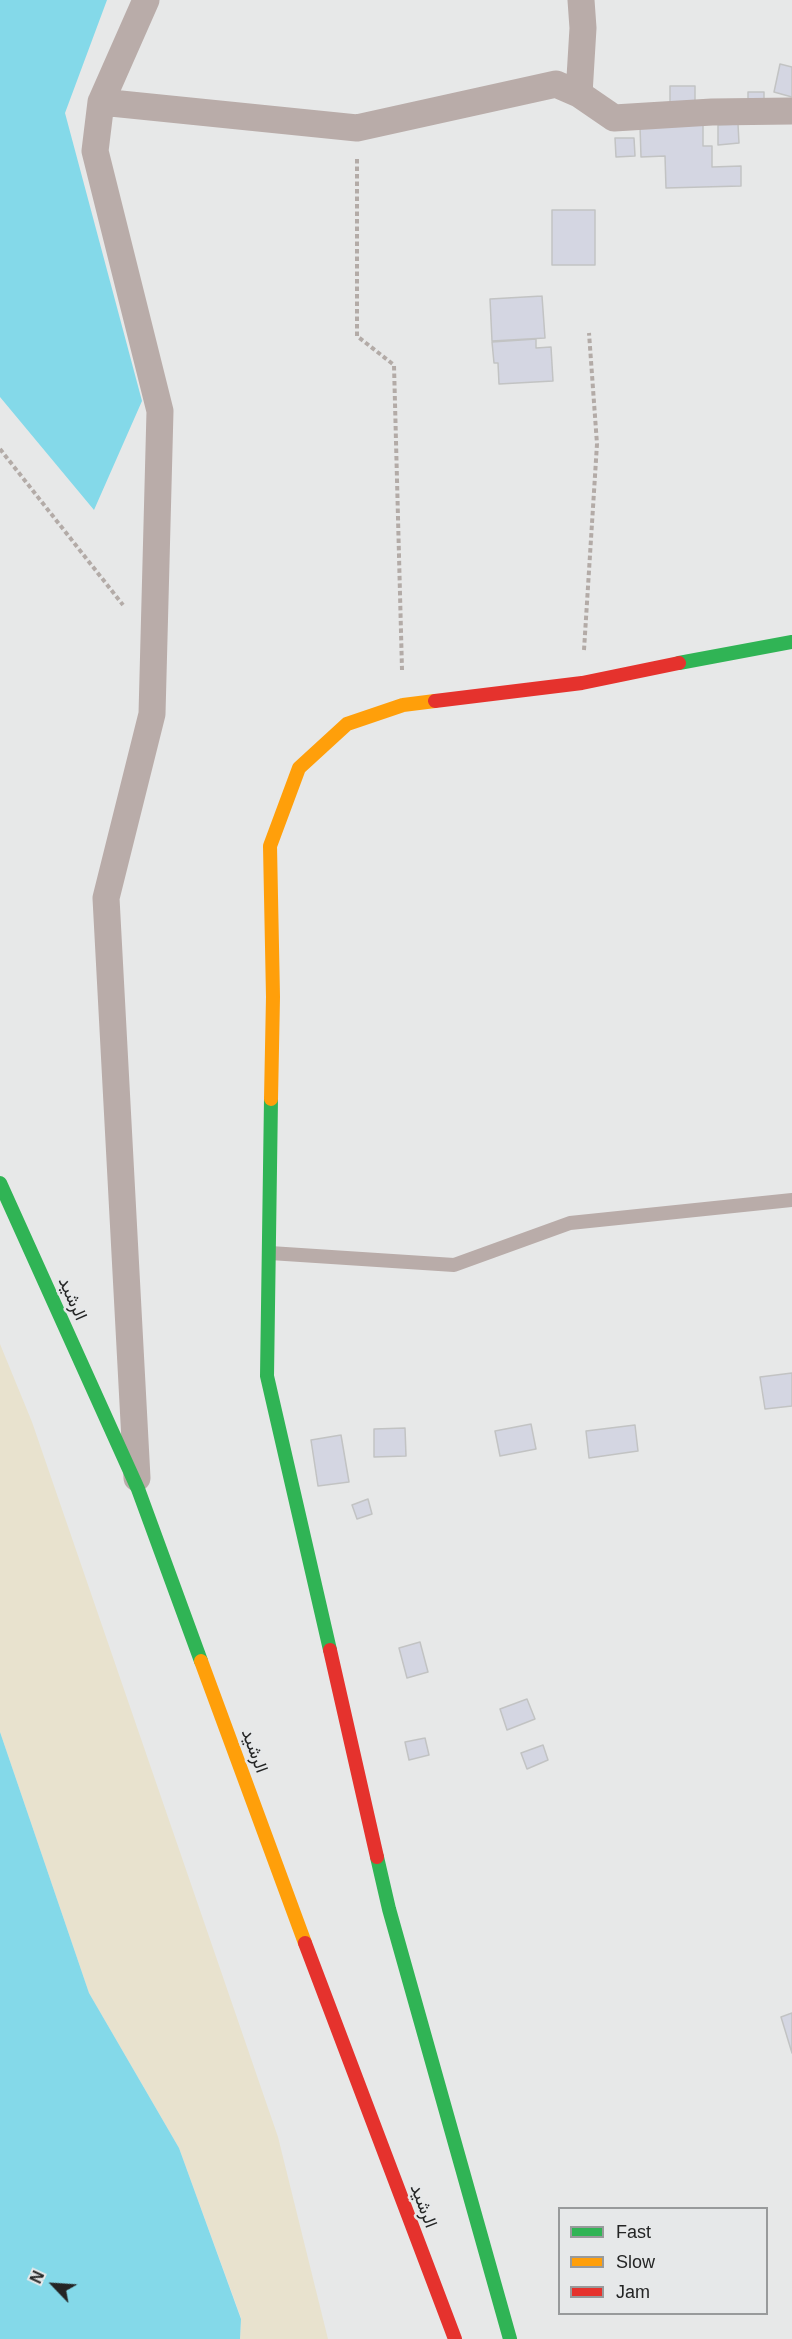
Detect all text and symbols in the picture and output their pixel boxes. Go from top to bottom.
street label: الرشيد [53,1274,91,1324]
street label: الرشيد [236,1726,272,1776]
street label: الرشيد [405,2181,441,2231]
legend [558,2207,768,2315]
text: Fast [616,2222,651,2242]
text: Slow [616,2252,655,2272]
north arrow [24,2255,84,2315]
text: N [27,2268,47,2286]
text: Jam [616,2282,650,2302]

